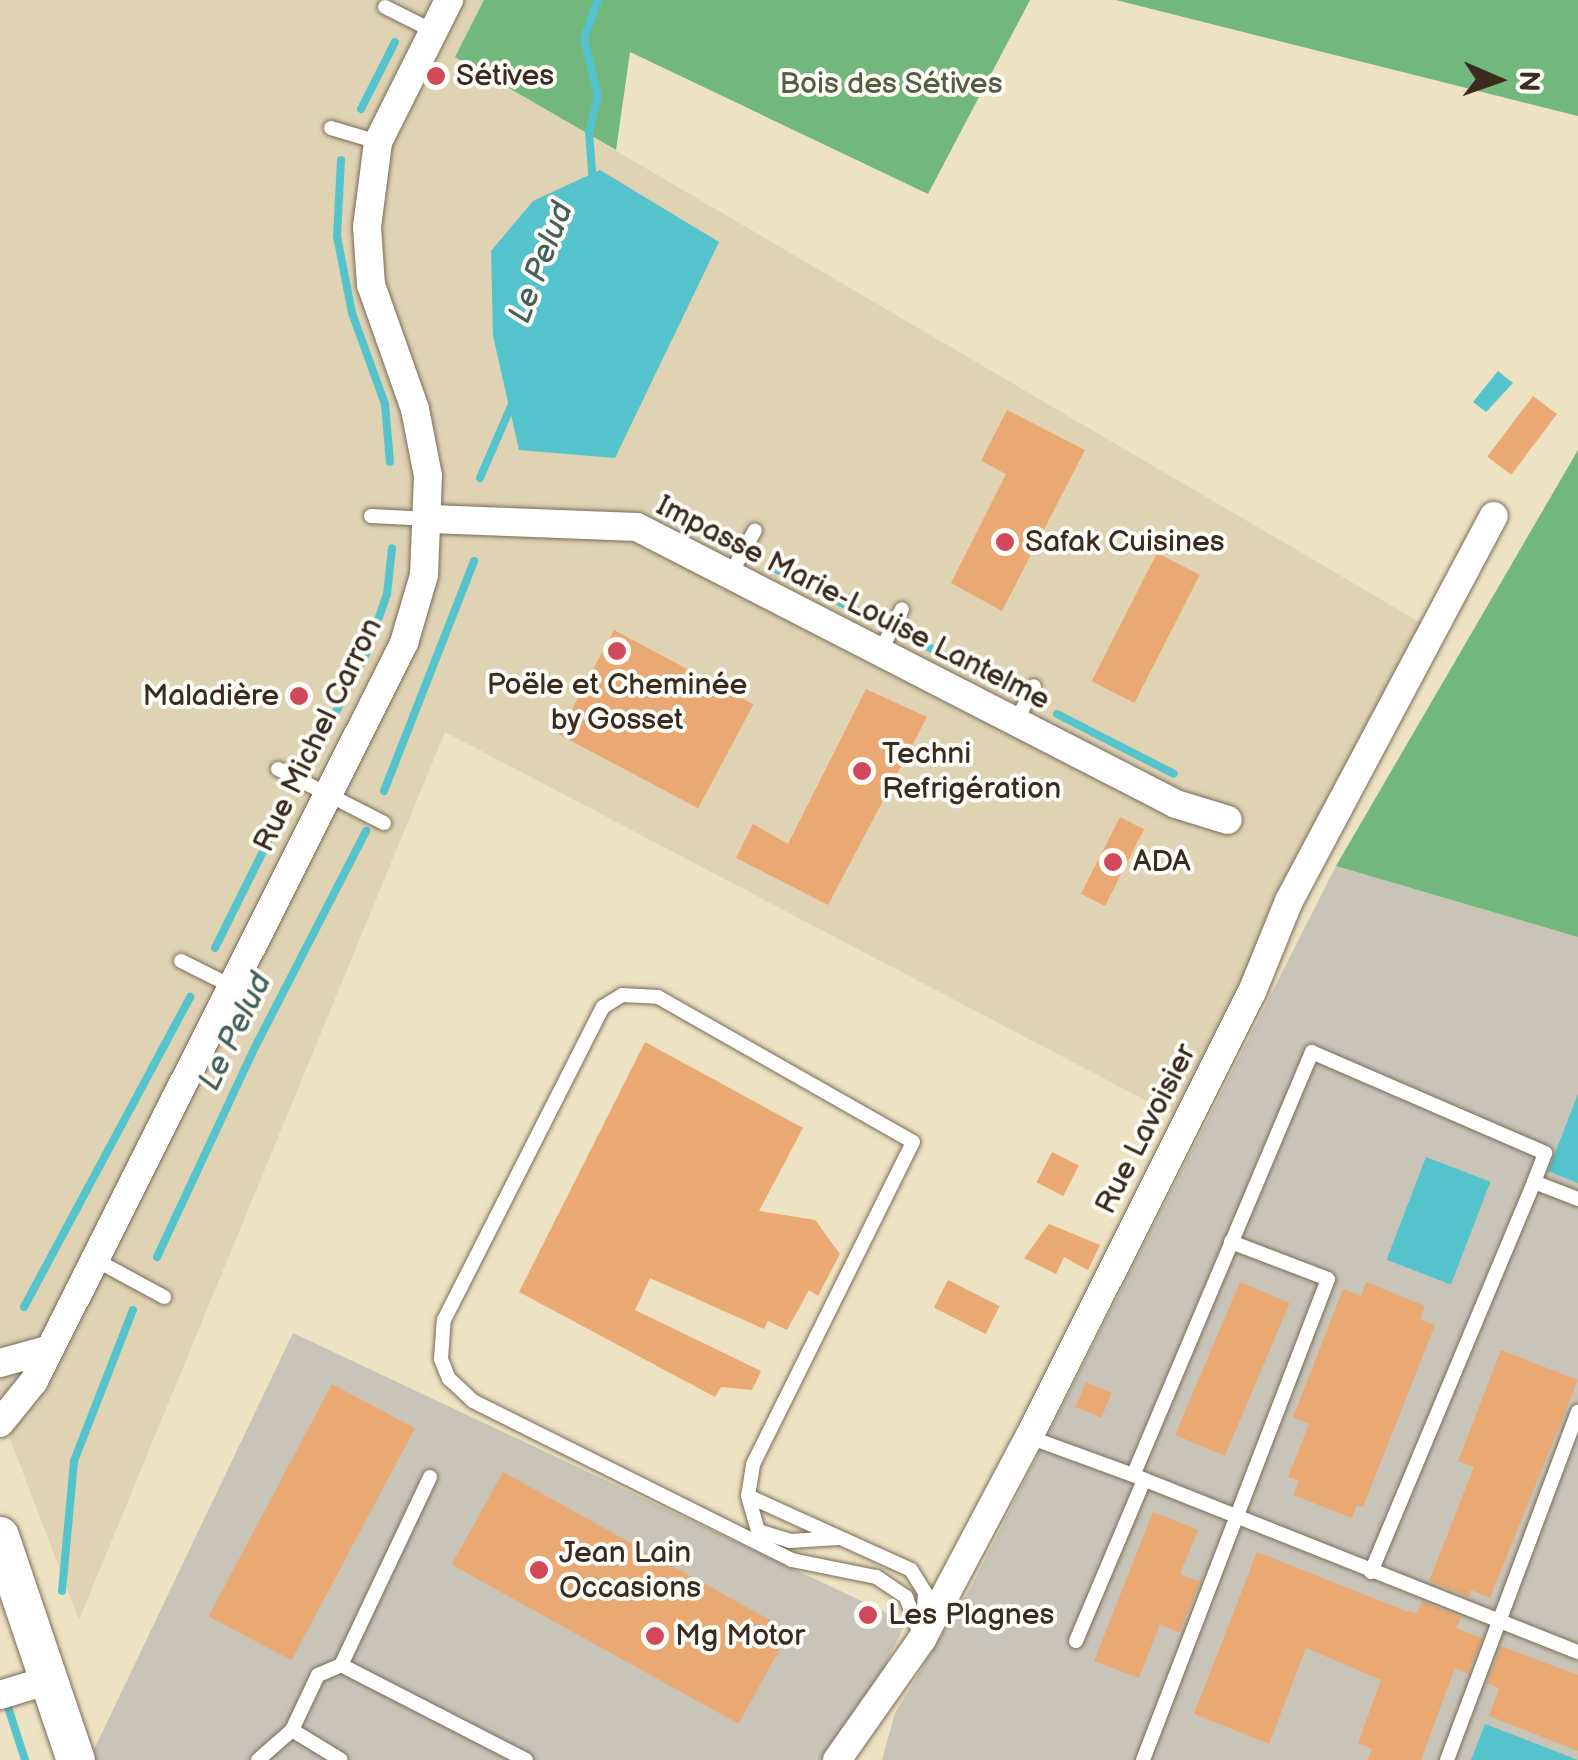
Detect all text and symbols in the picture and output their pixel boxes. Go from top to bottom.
north arrow [1448,30,1548,130]
place label: Sétives [456,58,554,94]
marker: Sétives [425,65,447,87]
park label: Bois des Sétives [779,66,1003,102]
text: N [1512,70,1545,92]
water label: Le Pelud [501,197,583,329]
street label: Impasse Marie-Louise Lantelme [650,488,1056,718]
place label: Safak Cuisines [1025,524,1225,560]
marker: Safak Cuisines [994,531,1016,553]
street label: Rue Michel Carron [246,612,390,858]
marker: Poële et Cheminée by Gosset [606,640,628,662]
place label: Poële et Cheminée by Gosset [487,667,747,738]
place label: Maladière [142,678,279,714]
marker: Maladière [288,685,310,707]
place label: Techni Refrigération [882,736,1061,806]
marker: Techni Refrigération [851,760,873,782]
place label: ADA [1133,844,1191,880]
marker: ADA [1102,851,1124,873]
water label: Le Pelud [191,967,281,1097]
street label: Rue Lavoisier [1088,1038,1204,1220]
place label: Jean Lain Occasions [559,1535,701,1606]
marker: Jean Lain Occasions [528,1559,550,1581]
place label: Les Plagnes [888,1597,1054,1633]
marker: Les Plagnes [857,1604,879,1626]
place label: Mg Motor [675,1618,805,1654]
marker: Mg Motor [644,1625,666,1647]

